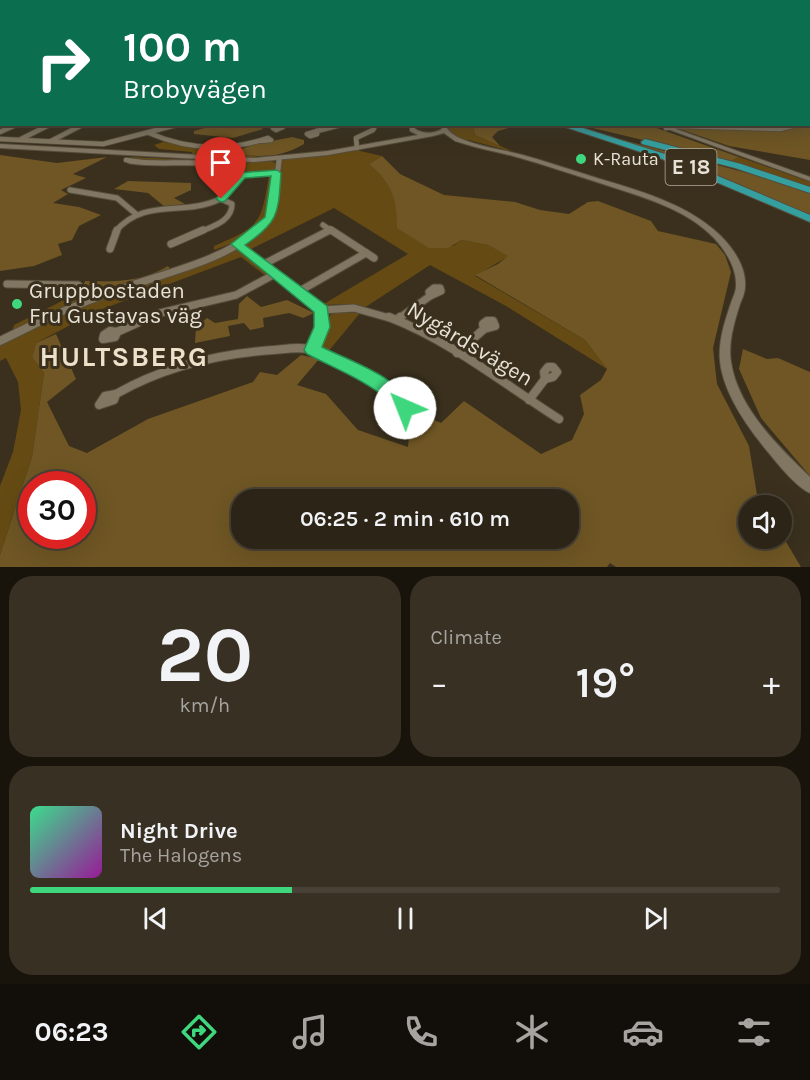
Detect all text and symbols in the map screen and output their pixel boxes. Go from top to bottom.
text: 100 m [123,22,242,72]
icon: right [24,24,102,102]
text: Brobyvägen [123,73,267,105]
pin [195,137,246,199]
icon: arrive [204,146,237,179]
place label: K-Rauta [593,148,659,170]
road number: E 18 [666,149,716,185]
marker: K-Rauta [574,152,588,166]
place label: Gruppbostaden Fru Gustavas väg [29,278,203,329]
street label: Nygårdsvägen [402,296,538,392]
marker: Gruppbostaden Fru Gustavas väg [10,297,24,311]
district label: HULTSBERG [40,340,209,373]
position arrow [373,376,437,440]
speed limit sign: 30 [18,471,96,549]
map controls [738,495,792,549]
button: sound [738,495,792,549]
text: 06:25 · 2 min · 610 m [300,506,510,532]
text: 20 [156,609,253,701]
text: Climate [431,626,502,649]
text: 19° [575,656,635,708]
text: − [431,664,448,702]
text: + [763,664,780,702]
text: km/h [179,694,230,717]
text: Night Drive [120,818,238,844]
text: The Halogens [120,844,242,867]
icon: previous [139,902,172,935]
icon: pause [389,902,422,935]
icon: next [639,902,672,935]
icon: directions [178,1011,220,1053]
icon: music [289,1011,331,1053]
icon: phone [400,1011,442,1053]
icon: climate [511,1011,553,1053]
icon: car [622,1011,664,1053]
icon: filters [733,1011,775,1053]
text: 06:23 [35,1016,108,1048]

